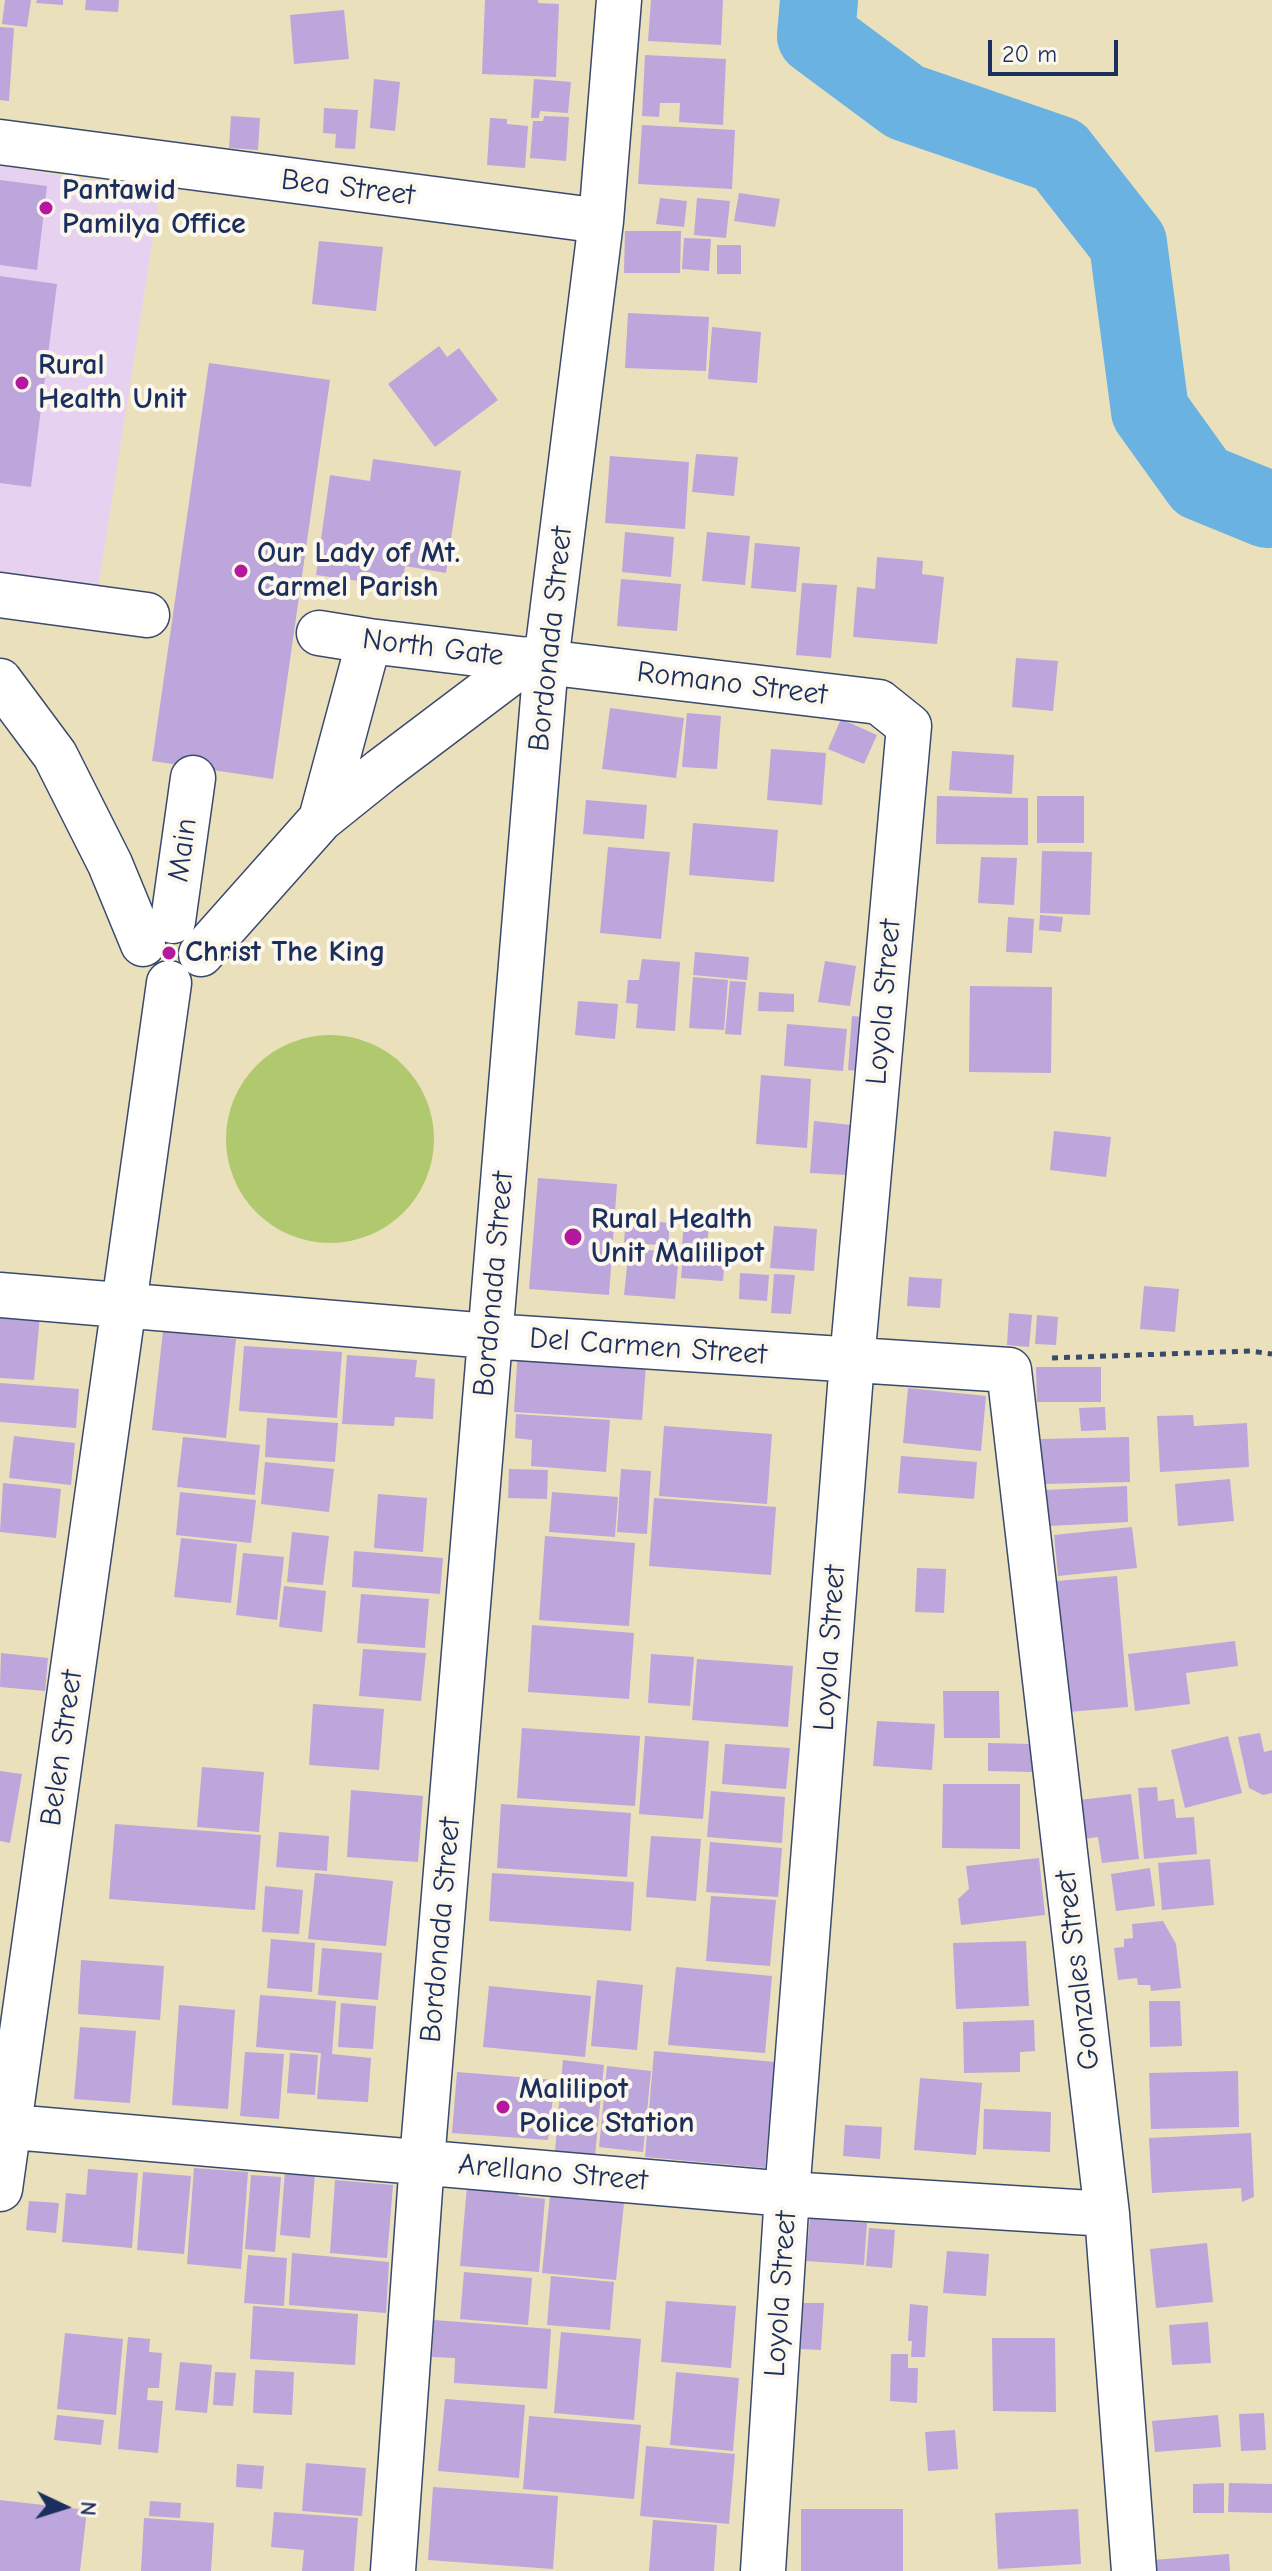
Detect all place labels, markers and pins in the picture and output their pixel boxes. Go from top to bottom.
place label: Pantawid Pamilya Office [62,173,246,244]
marker: Pantawid Pamilya Office [37,199,55,217]
place label: Rural Health Unit [38,348,186,418]
marker: Rural Health Unit [13,374,31,392]
place label: Our Lady of Mt. Carmel Parish [257,536,460,606]
marker: Our Lady of Mt. Carmel Parish [232,562,250,580]
place label: Christ The King [185,935,385,971]
marker: Christ The King [160,944,178,962]
place label: Rural Health Unit Malilipot [591,1202,764,1272]
marker: Rural Health Unit Malilipot [562,1226,584,1248]
place label: Malilipot Police Station [519,2072,695,2142]
marker: Malilipot Police Station [494,2098,512,2116]

